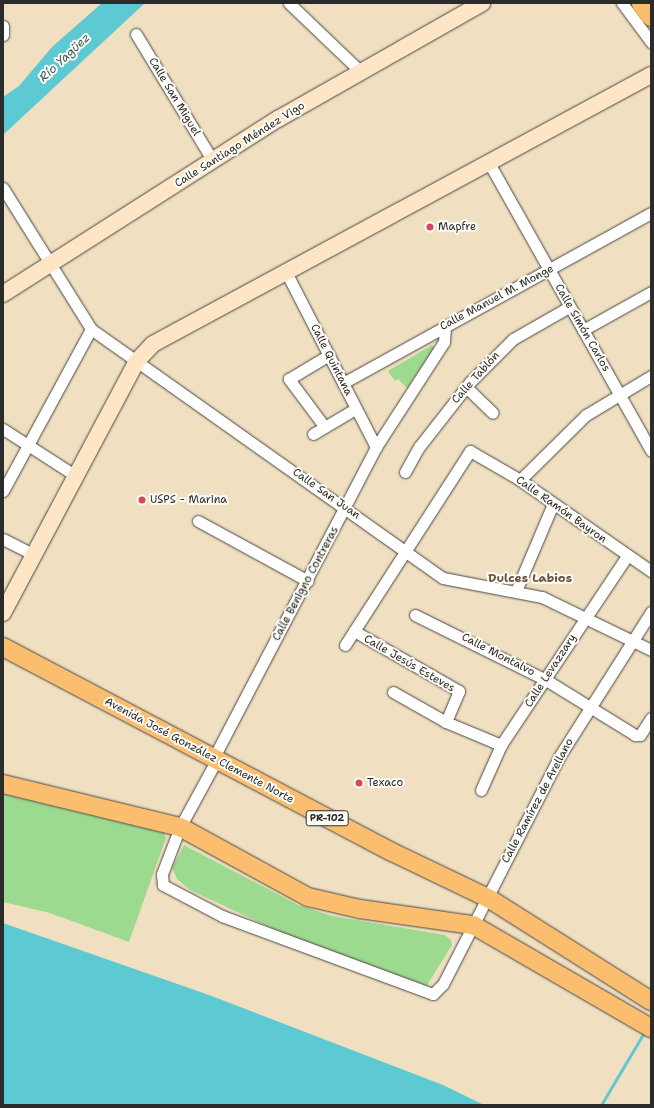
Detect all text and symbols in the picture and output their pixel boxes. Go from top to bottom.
water label: Río Yagüez [37,31,93,85]
street label: Calle San Miguel [145,55,203,139]
street label: Calle Santiago Méndez Vigo [172,99,308,191]
place label: Mapfre [438,220,476,234]
marker: Mapfre [425,222,435,232]
street label: Calle Manuel M. Monge [438,262,556,334]
street label: Calle Simón Carlos [552,282,612,374]
street label: Calle Quintana [307,322,355,398]
street label: Calle Tablón [449,349,503,407]
street label: Calle San Juan [290,466,362,522]
street label: Calle Ramón Bayron [513,474,609,546]
place label: USPS - Marina [150,493,227,507]
marker: USPS - Marina [137,495,147,505]
street label: Calle Benigno Contreras [270,525,342,643]
district label: Dulces Labios [488,572,572,586]
street label: Calle Montalvo [459,631,537,679]
street label: Calle Levazzary [522,632,580,710]
street label: Calle Jesús Esteves [361,633,457,695]
street label: Avenida José González Clemente Norte [102,695,296,807]
street label: Calle Ramírez de Arellano [499,736,577,866]
place label: Texaco [367,776,403,790]
marker: Texaco [354,778,364,788]
road number: PR-102 [305,810,349,826]

